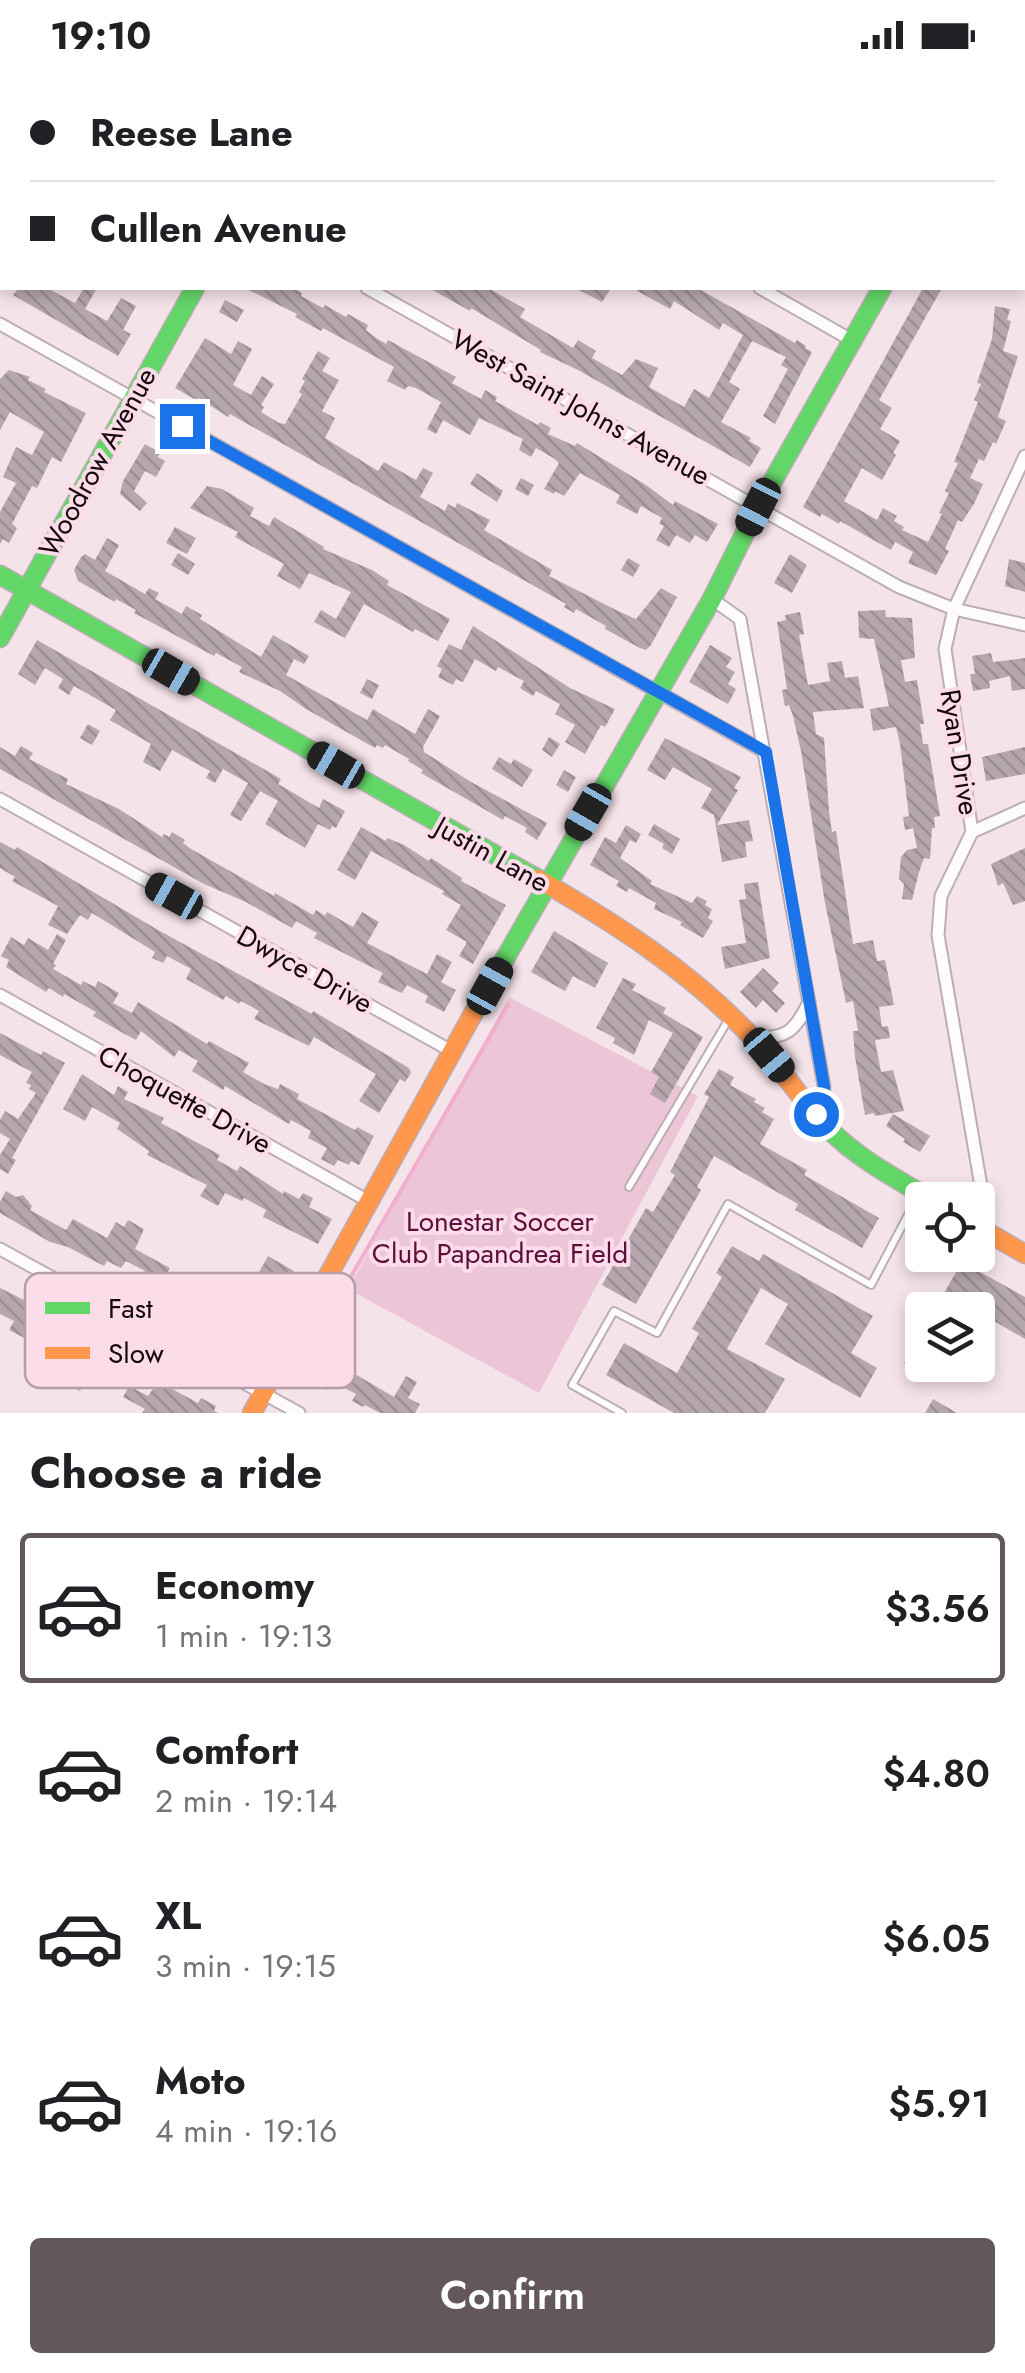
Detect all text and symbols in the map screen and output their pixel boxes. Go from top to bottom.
text: 19:10 [50,8,152,63]
text: Reese Lane [90,105,293,160]
text: Cullen Avenue [90,201,347,256]
street label: West Saint Johns Avenue [444,319,718,496]
street label: Woodrow Avenue [28,360,166,564]
route end [160,404,205,449]
car [731,473,785,541]
car [138,644,204,700]
street label: Ryan Drive [929,686,990,818]
car [303,737,369,793]
car [560,779,616,845]
street label: Justin Lane [424,804,556,903]
car [140,868,208,924]
street label: Dwyce Drive [229,915,380,1024]
car [462,952,518,1020]
car [738,1022,800,1088]
street label: Choquette Drive [91,1035,279,1164]
route start [794,1092,839,1137]
map controls [905,1182,995,1382]
button: locate [905,1182,995,1272]
park label: Lonestar Soccer Club Papandrea Field [372,1201,628,1274]
legend [25,1273,355,1388]
text: Fast [108,1288,153,1329]
button: layers [905,1292,995,1382]
text: Slow [108,1333,164,1374]
text: Choose a ride [30,1440,322,1505]
text: Economy [155,1558,314,1613]
icon: car [35,1563,125,1653]
text: $3.56 [885,1581,990,1636]
text: 1 min · 19:13 [155,1613,332,1659]
text: Comfort [155,1723,298,1778]
icon: car [35,1728,125,1818]
text: $4.80 [882,1746,990,1801]
text: 2 min · 19:14 [155,1778,337,1824]
text: XL [155,1888,201,1943]
icon: car [35,1893,125,1983]
text: $6.05 [883,1911,990,1966]
text: 3 min · 19:15 [155,1943,336,1989]
text: Moto [155,2053,246,2108]
icon: car [35,2058,125,2148]
text: $5.91 [888,2076,990,2131]
text: 4 min · 19:16 [155,2108,337,2154]
button: Confirm [30,2238,995,2353]

